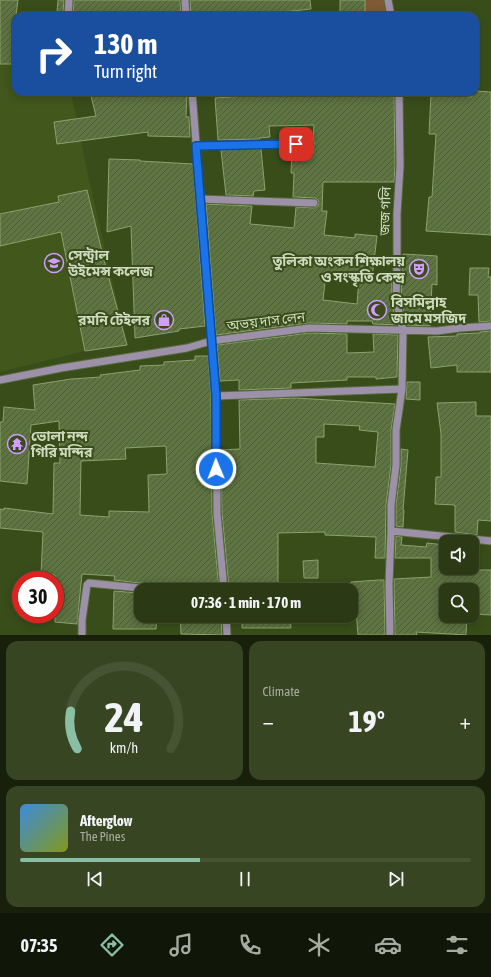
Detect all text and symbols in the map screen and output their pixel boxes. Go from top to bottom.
icon: right [28,28,80,80]
text: 130 m [94,28,157,60]
text: Turn right [94,61,157,82]
pin [279,127,313,161]
icon: arrive [285,133,307,155]
street label: জজ গলি [376,185,394,237]
place label: সেন্ট্রাল উইমেন্স কলেজ [67,247,153,279]
school or university icon: সেন্ট্রাল উইমেন্স কলেজ [43,252,65,274]
place label: তুলিকা অংকন শিক্ষালয় ও সংস্কৃতি কেন্দ্র [272,253,406,288]
theatre icon: তুলিকা অংকন শিক্ষালয় ও সংস্কৃতি কেন্দ্র [408,258,430,280]
place label: বিসমিল্লাহ জামে মসজিদ [390,294,467,326]
mosque icon: বিসমিল্লাহ জামে মসজিদ [366,299,388,321]
street label: অভয় দাস লেন [225,308,307,334]
shop icon: রমনি টেইলর [153,309,175,331]
place label: রমনি টেইলর [77,312,151,328]
place label: ভোলা নন্দ গিরি মন্দির [30,428,93,460]
temple icon: ভোলা নন্দ গিরি মন্দির [6,433,28,455]
position arrow [195,448,237,490]
map controls [439,535,479,623]
button: sound [439,535,479,575]
speed limit sign: 30 [12,571,64,623]
button: search [439,583,479,623]
text: 07:36 · 1 min · 170 m [191,594,301,611]
text: Climate [263,684,300,699]
text: 24 [105,692,144,740]
text: 19° [349,704,385,738]
text: − [263,708,274,734]
text: + [460,708,471,734]
text: km/h [110,739,138,755]
text: Afterglow [80,812,133,829]
text: The Pines [80,829,125,844]
icon: previous [84,868,106,890]
icon: pause [234,868,256,890]
icon: next [385,868,407,890]
icon: directions [98,931,126,959]
icon: music [167,931,195,959]
icon: phone [236,931,264,959]
icon: climate [305,931,333,959]
icon: car [374,931,402,959]
icon: filters [443,931,471,959]
text: 07:35 [20,935,57,956]

